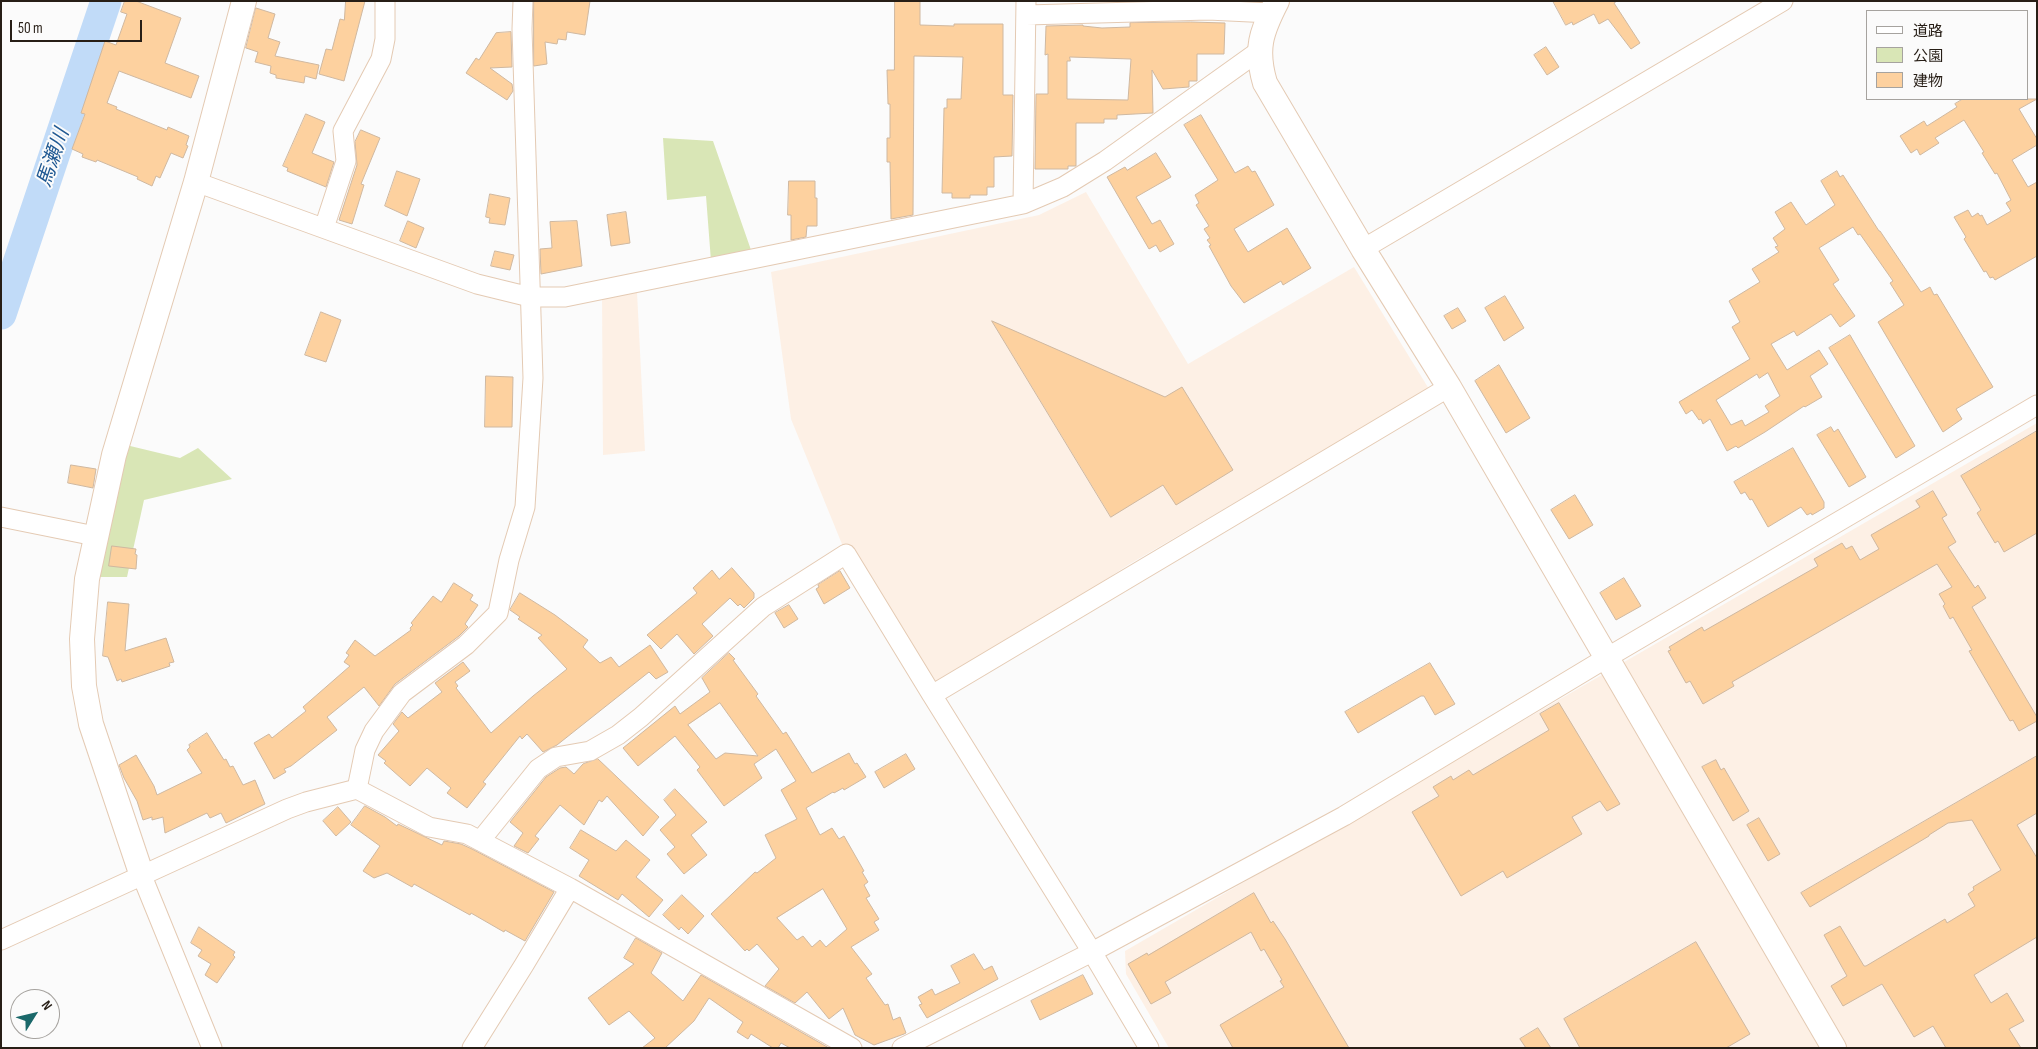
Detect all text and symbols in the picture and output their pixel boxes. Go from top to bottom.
scale bar [12,10,145,42]
legend [1866,10,2028,100]
text: 50 m [18,19,43,38]
text: 道路 [1913,22,1943,41]
text: 公園 [1913,47,1943,66]
text: 建物 [1913,72,1943,91]
water label: 馬瀬川 [33,126,75,190]
north arrow [10,989,60,1039]
text: N [38,997,56,1013]

